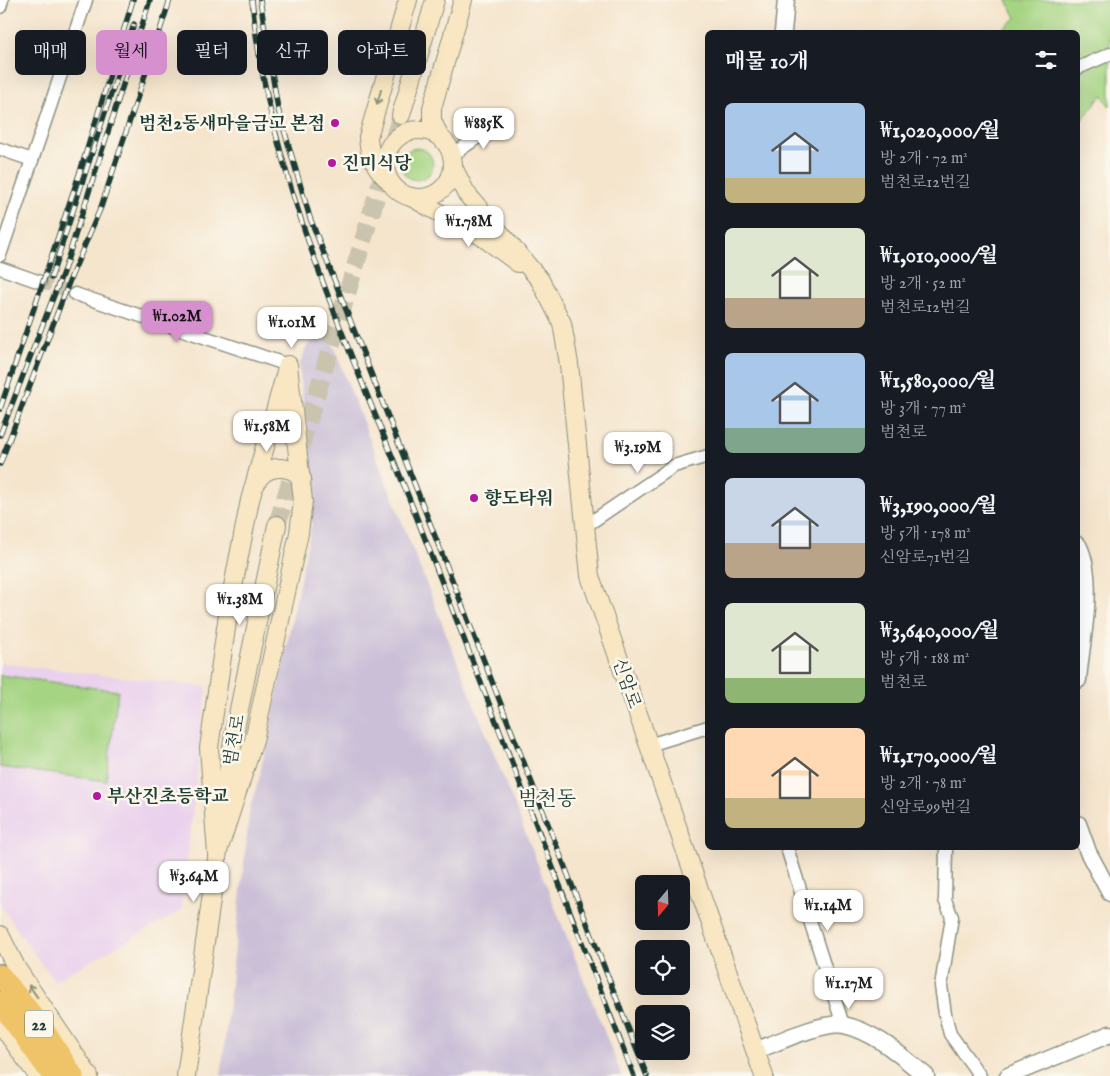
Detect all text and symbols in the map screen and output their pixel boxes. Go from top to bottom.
chip: 매매 [15,30,86,75]
chip: 월세 [96,30,167,75]
chip: 필터 [177,30,247,75]
chip: 신규 [257,30,328,75]
chip: 아파트 [338,30,426,75]
icon: filters [1032,46,1060,74]
text: 매물 10개 [725,49,808,76]
one-way arrow [374,89,384,105]
pin: ₩885K [449,108,519,150]
place label: 범천2동새마을금고 본점 [139,113,325,136]
text: ₩885K [464,114,504,134]
marker: 범천2동새마을금고 본점 [329,117,341,129]
text: ₩1,020,000/월 [880,118,1000,145]
icon: home [765,123,825,183]
text: 방 2개 · 72 m² [880,149,968,169]
place label: 진미식당 [342,153,412,176]
marker: 진미식당 [326,157,338,169]
text: 범천로12번길 [880,173,971,193]
pin: ₩1.78M [428,206,510,248]
text: ₩1.78M [446,212,492,232]
text: ₩1,010,000/월 [880,243,998,270]
icon: home [765,248,825,308]
text: 방 2개 · 52 m² [880,274,966,294]
text: 범천로12번길 [880,298,971,318]
pin: ₩1.02M [136,300,218,343]
pin: ₩1.01M [251,306,333,349]
text: ₩1.02M [152,307,202,327]
text: ₩1.01M [268,313,316,333]
text: ₩1,580,000/월 [880,368,996,395]
icon: home [765,373,825,433]
text: 방 3개 · 77 m² [880,399,966,419]
pin: ₩1.58M [226,410,308,453]
text: ₩1.58M [244,417,290,437]
text: 범천로 [880,423,926,443]
pin: ₩3.19M [597,432,679,474]
text: ₩3.19M [615,438,661,458]
place label: 향도타워 [484,488,554,511]
marker: 향도타워 [468,492,480,504]
text: ₩3,190,000/월 [880,493,997,520]
icon: home [765,498,825,558]
text: 방 5개 · 178 m² [880,524,971,544]
text: 신암로71번길 [880,548,971,568]
pin: ₩1.38M [199,584,281,626]
text: ₩1.38M [217,590,263,610]
text: ₩3,640,000/월 [880,618,999,645]
icon: home [765,623,825,683]
text: 방 5개 · 188 m² [880,649,970,669]
street label: 신암로 [606,655,645,712]
text: 범천로 [880,673,926,693]
street label: 범천로 [220,713,251,768]
text: ₩1,170,000/월 [880,743,998,770]
icon: home [765,748,825,808]
text: 방 2개 · 78 m² [880,774,967,794]
place label: 부산진초등학교 [107,786,229,809]
district label: 범천동 [518,787,576,812]
marker: 부산진초등학교 [91,790,103,802]
text: 신암로99번길 [880,798,971,818]
pin: ₩3.64M [153,860,235,903]
text: ₩3.64M [170,867,218,887]
north arrow [635,875,690,930]
map controls [635,875,690,1060]
pin: ₩1.14M [787,890,869,932]
text: ₩1.14M [804,896,852,916]
button: locate [635,940,690,995]
pin: ₩1.17M [808,968,890,1010]
text: ₩1.17M [825,974,873,994]
one-way arrow [28,985,38,999]
button: layers [635,1005,690,1060]
road number: 22 [25,1011,53,1038]

